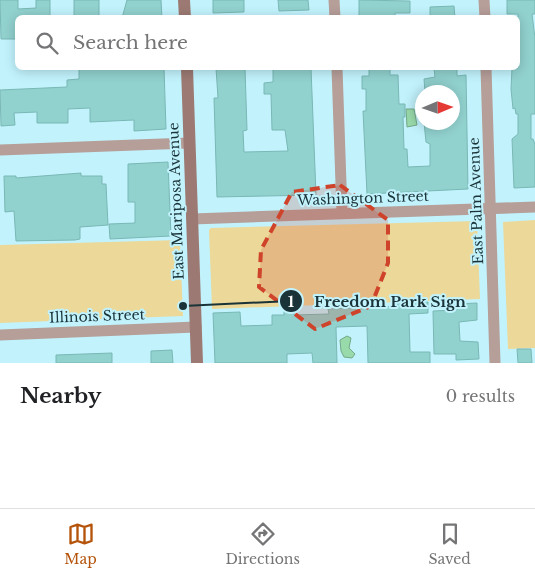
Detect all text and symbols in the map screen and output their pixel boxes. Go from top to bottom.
search box [15,15,520,70]
icon: search [33,29,61,57]
text: Search here [73,31,188,54]
north arrow [415,85,460,130]
street label: East Mariposa Avenue [164,122,188,280]
street label: East Palm Avenue [465,137,487,265]
street label: Washington Street [296,187,430,209]
callout: Freedom Park Sign [279,286,476,316]
text: 1 [288,292,295,311]
text: Freedom Park Sign [314,292,466,311]
street label: Illinois Street [49,305,146,327]
text: Nearby [20,383,101,409]
text: 0 results [446,386,515,406]
tab: Map [64,520,97,568]
tab: Directions [225,520,300,568]
tab: Saved [428,520,471,568]

